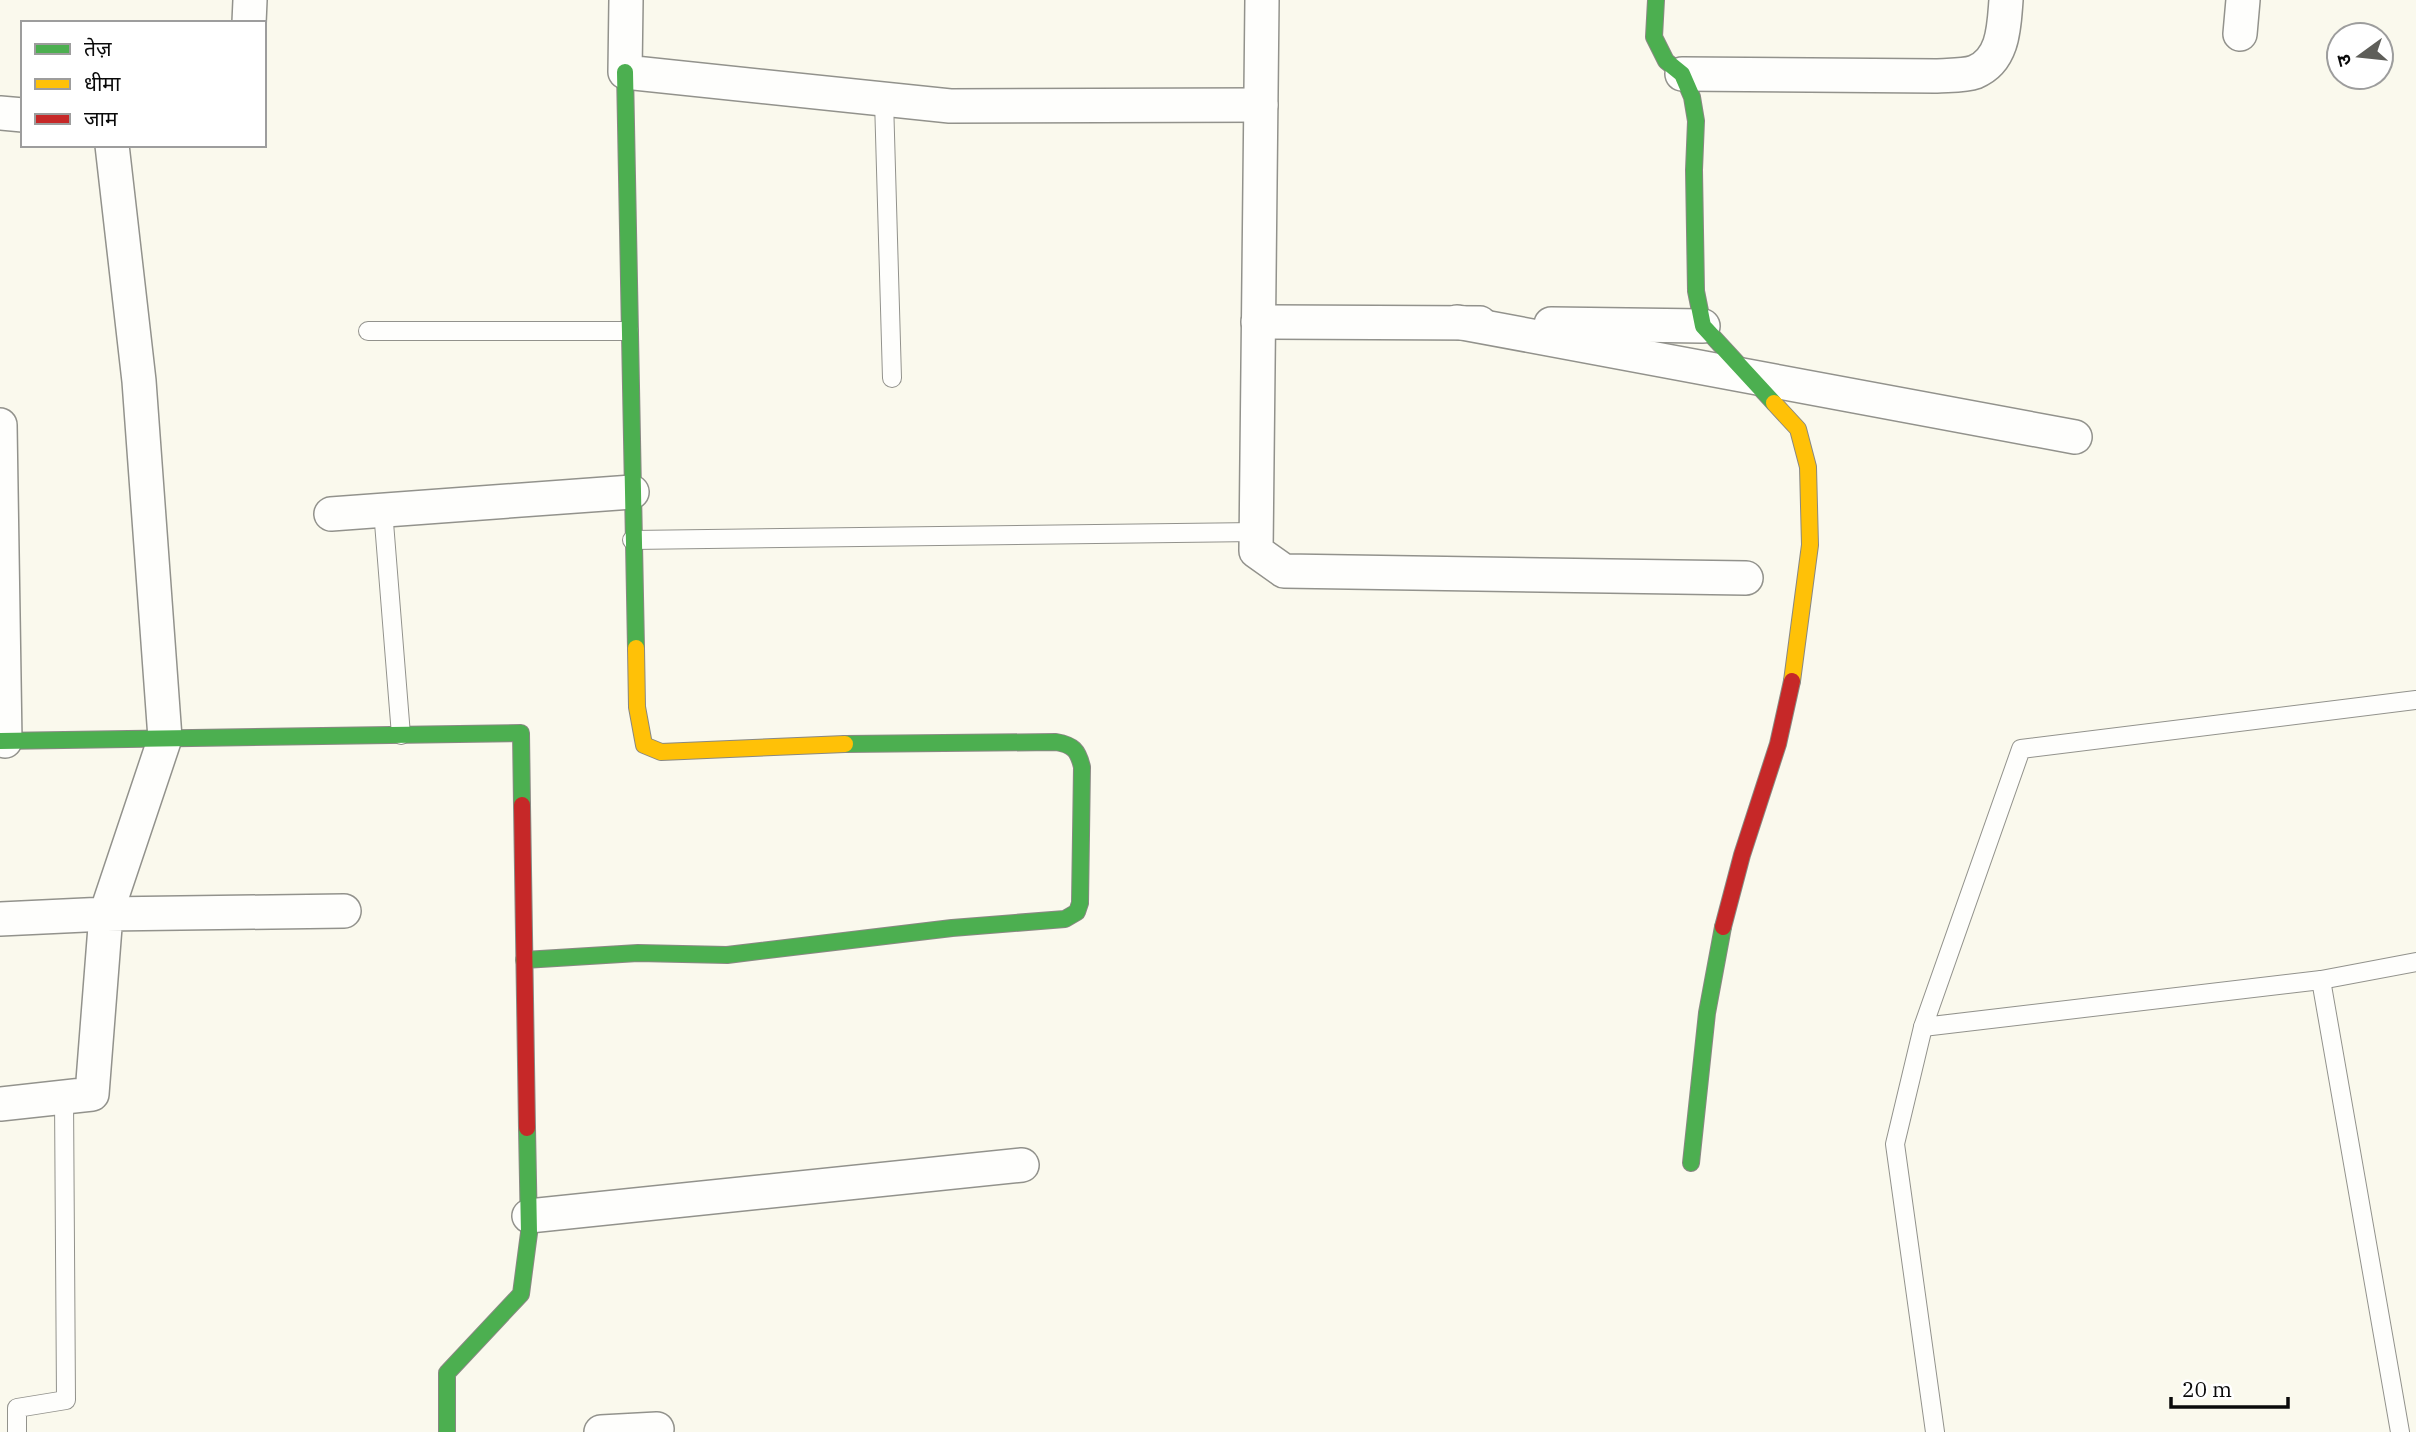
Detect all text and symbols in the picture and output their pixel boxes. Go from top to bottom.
legend [21,21,266,147]
north arrow [2325,21,2395,91]
text: तेज़ [84,34,112,62]
text: उ [2330,51,2357,69]
text: धीमा [84,69,121,97]
text: जाम [84,104,118,132]
scale bar [2171,1366,2288,1410]
text: 20 m [2182,1375,2232,1403]

